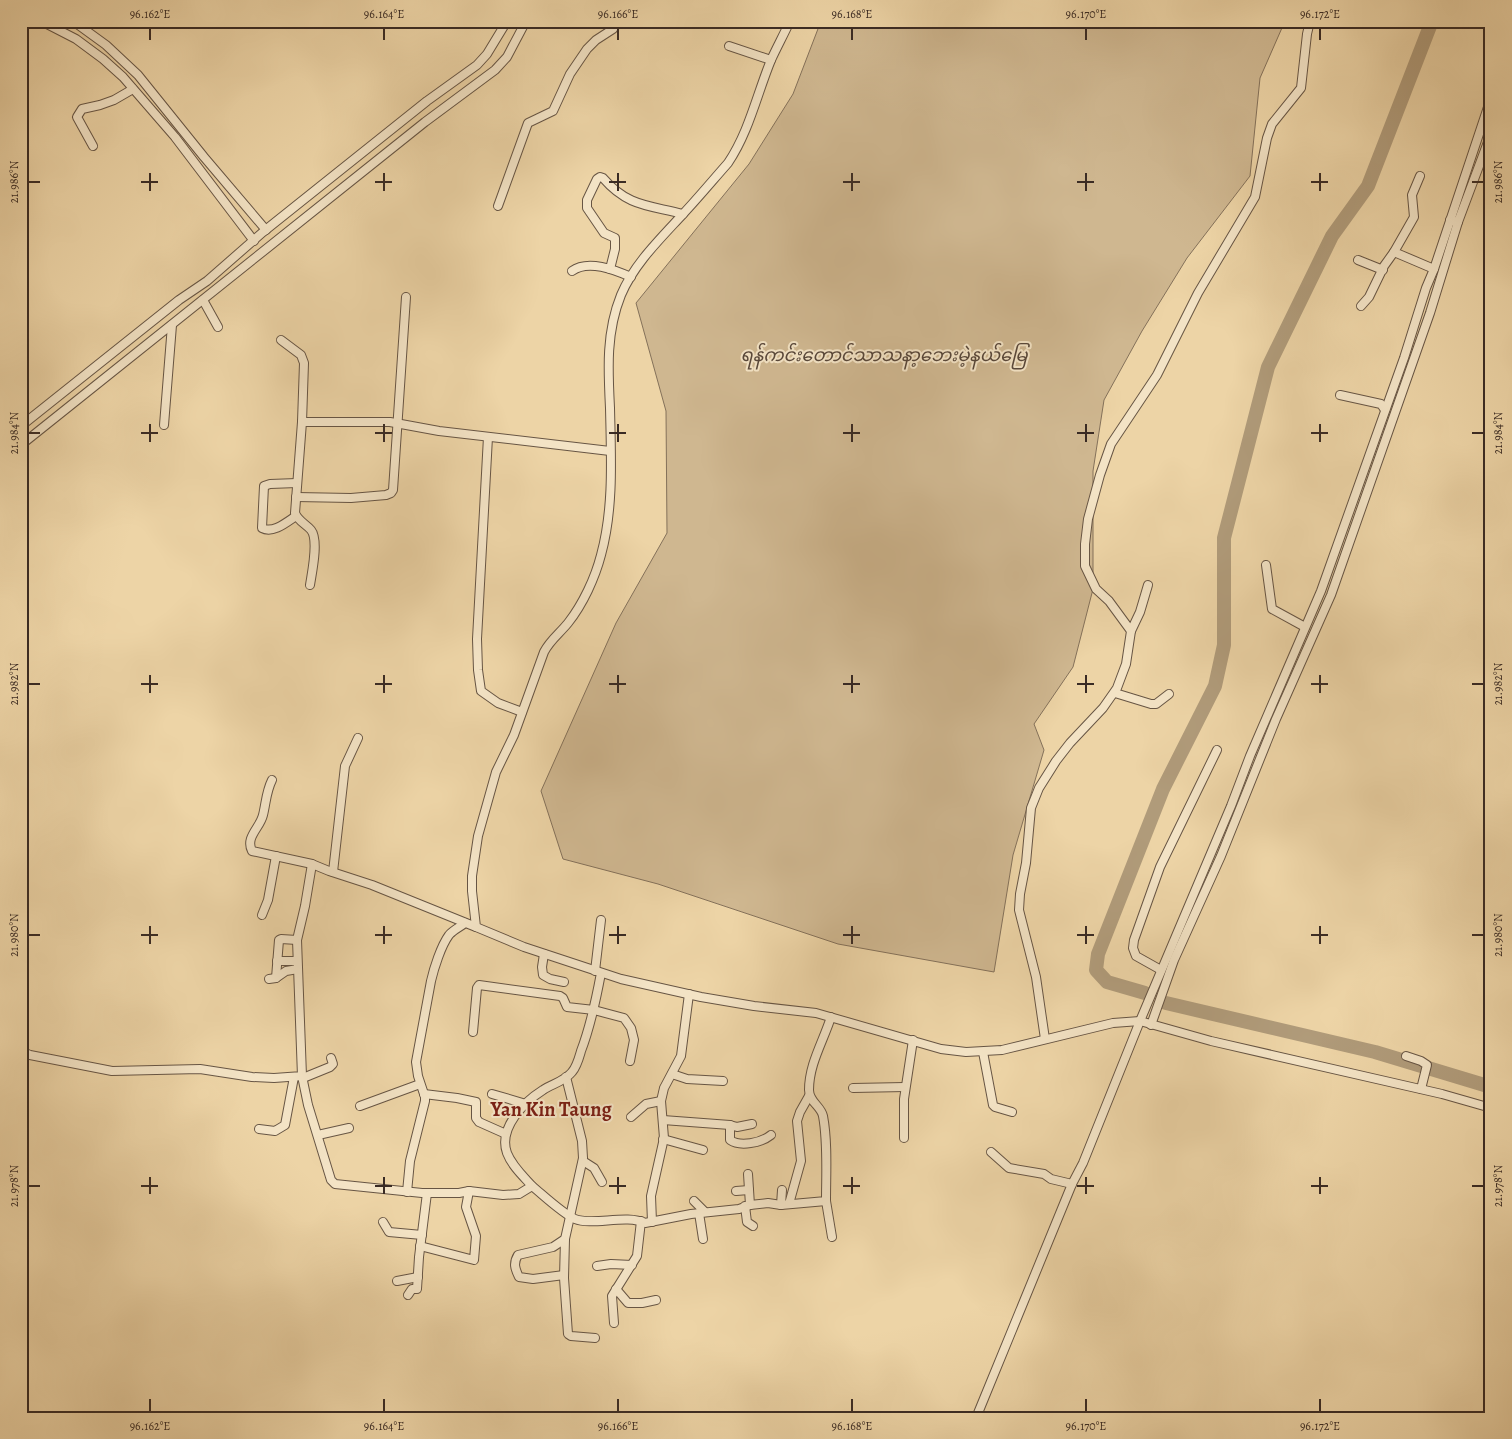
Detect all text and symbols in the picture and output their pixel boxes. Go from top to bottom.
text: 96.162°E [130,6,170,22]
text: 96.164°E [364,6,404,22]
text: 96.166°E [598,6,638,22]
text: 96.168°E [832,6,872,22]
text: 96.170°E [1066,6,1106,22]
text: 96.172°E [1300,6,1340,22]
text: 21.986°N [6,160,22,203]
text: 21.986°N [1490,160,1506,203]
park label: ရန်ကင်းတောင်သာသနာ့ဘေးမဲ့နယ်မြေ [741,342,1030,370]
text: 21.984°N [6,411,22,454]
text: 21.984°N [1490,411,1506,454]
text: 21.982°N [6,662,22,705]
text: 21.982°N [1490,662,1506,705]
text: 21.980°N [6,913,22,957]
text: 21.980°N [1490,913,1506,957]
district label: Yan Kin Taung [489,1096,612,1123]
text: 21.978°N [6,1165,22,1207]
text: 21.978°N [1490,1165,1506,1207]
text: 96.162°E [130,1418,170,1434]
text: 96.164°E [364,1418,404,1434]
text: 96.166°E [598,1418,638,1434]
text: 96.168°E [832,1418,872,1434]
text: 96.170°E [1066,1418,1106,1434]
text: 96.172°E [1300,1418,1340,1434]

